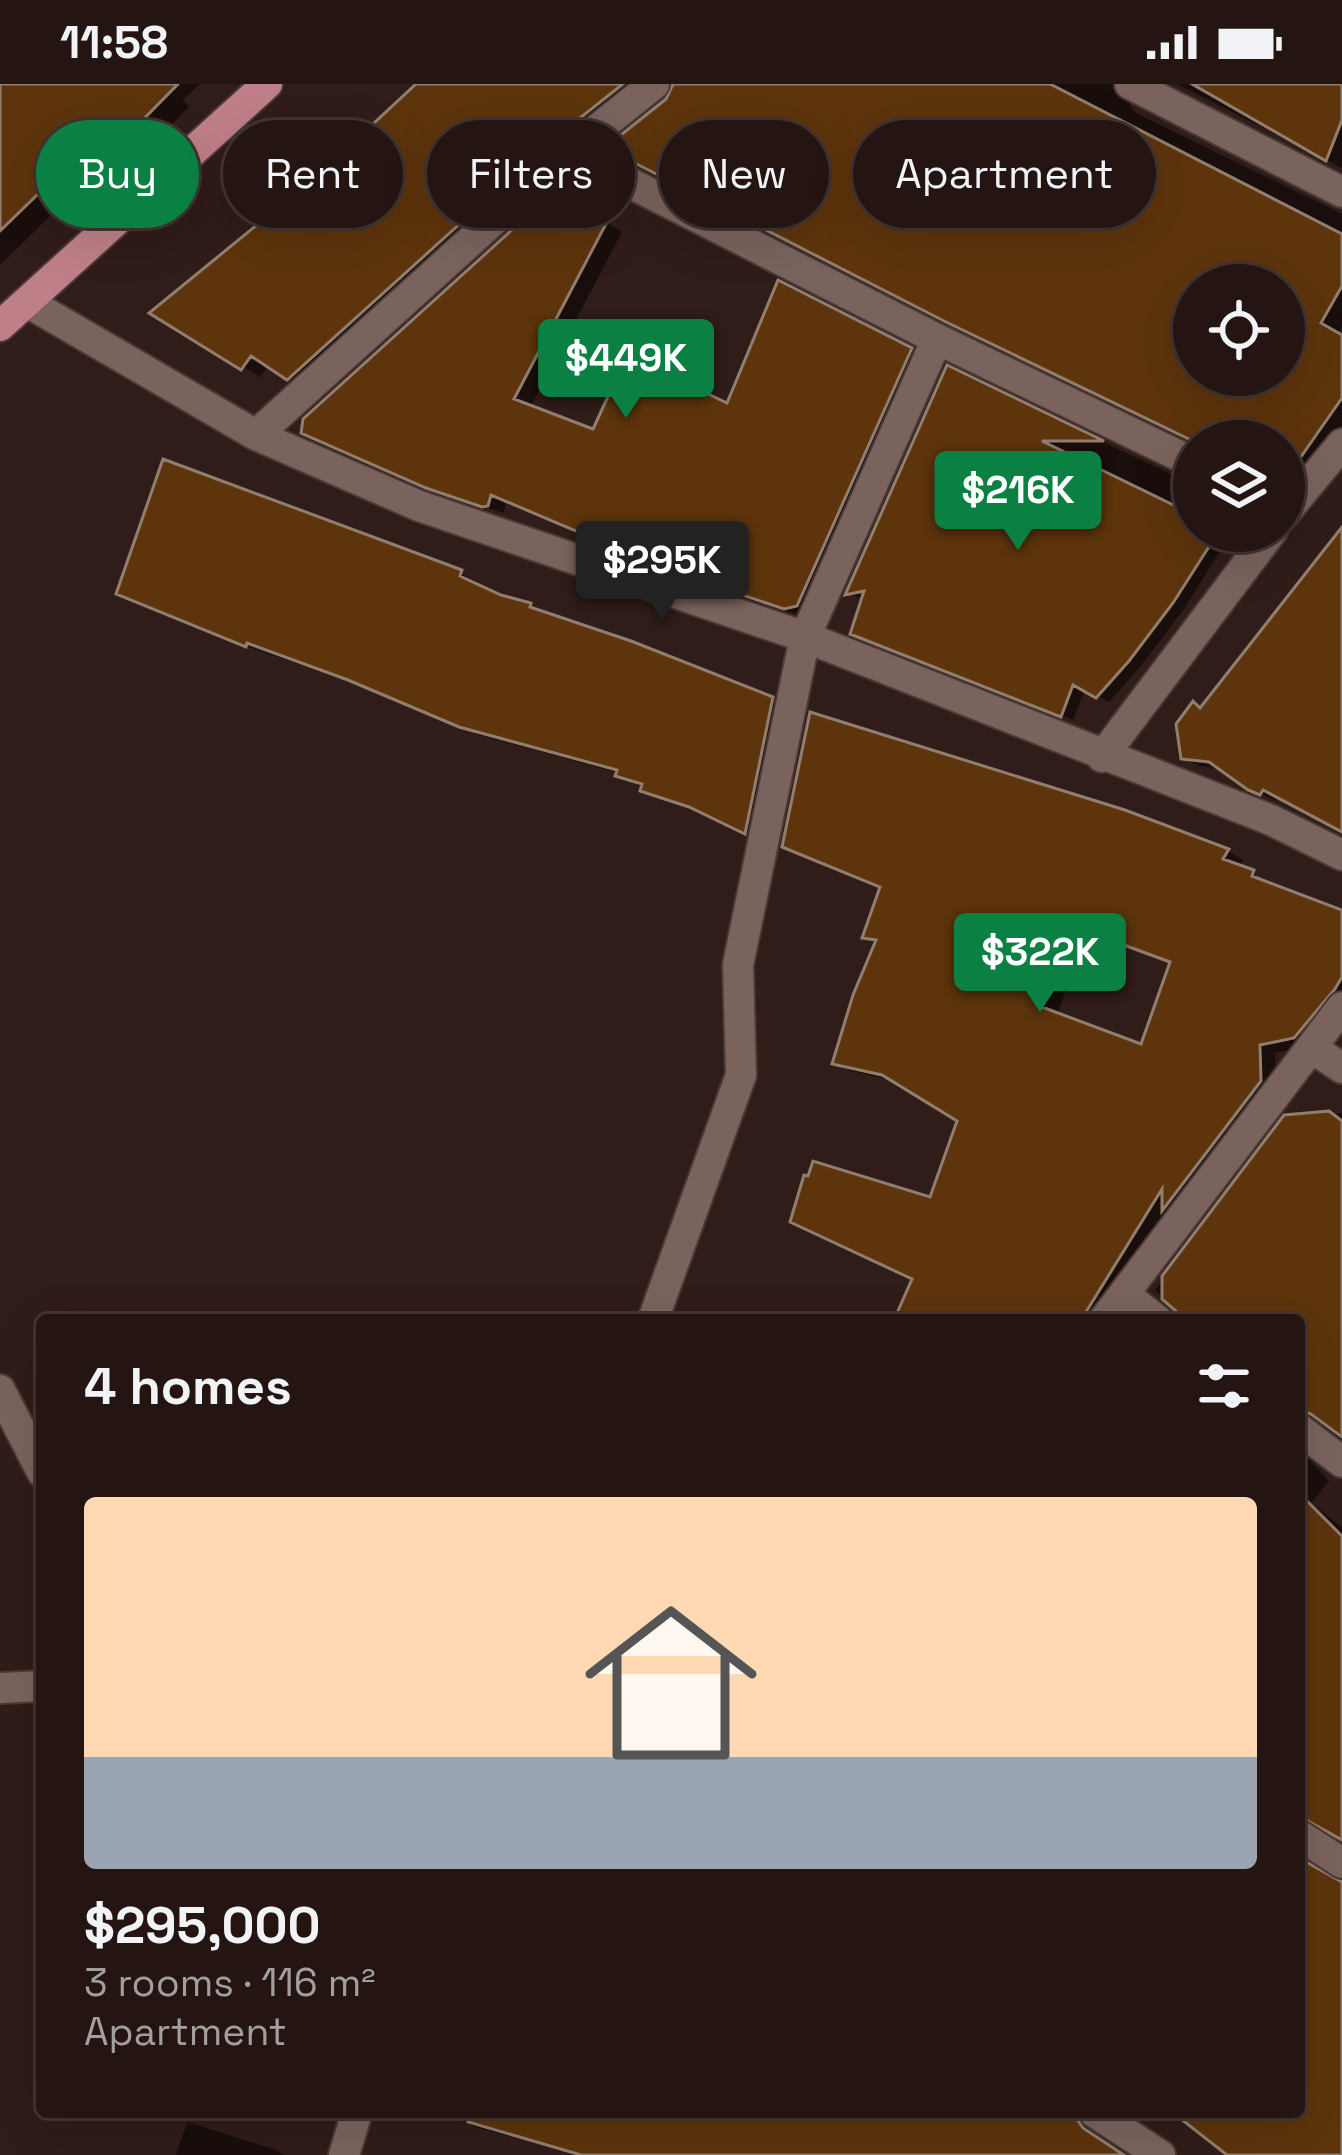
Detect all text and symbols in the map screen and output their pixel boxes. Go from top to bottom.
text: 11:58 [60,14,168,71]
chip: Buy [36,120,199,228]
chip: Rent [223,120,403,228]
chip: Filters [427,120,635,228]
chip: New [659,120,829,228]
chip: Apartment [853,120,1156,228]
map controls [1173,264,1305,552]
button: locate [1173,264,1305,396]
pin: $449K [542,319,710,421]
text: $449K [565,333,687,382]
button: layers [1173,420,1305,552]
pin: $216K [934,451,1102,553]
text: $216K [962,465,1074,514]
pin: $295K [578,521,746,623]
text: $295K [603,535,721,584]
pin: $322K [956,913,1124,1015]
text: $322K [981,927,1099,976]
icon: filters [1191,1353,1257,1419]
text: 4 homes [84,1354,292,1419]
icon: home [563,1575,779,1791]
text: $295,000 [84,1893,321,1958]
text: 3 rooms · 116 m² [84,1958,376,2007]
text: Apartment [84,2007,287,2056]

